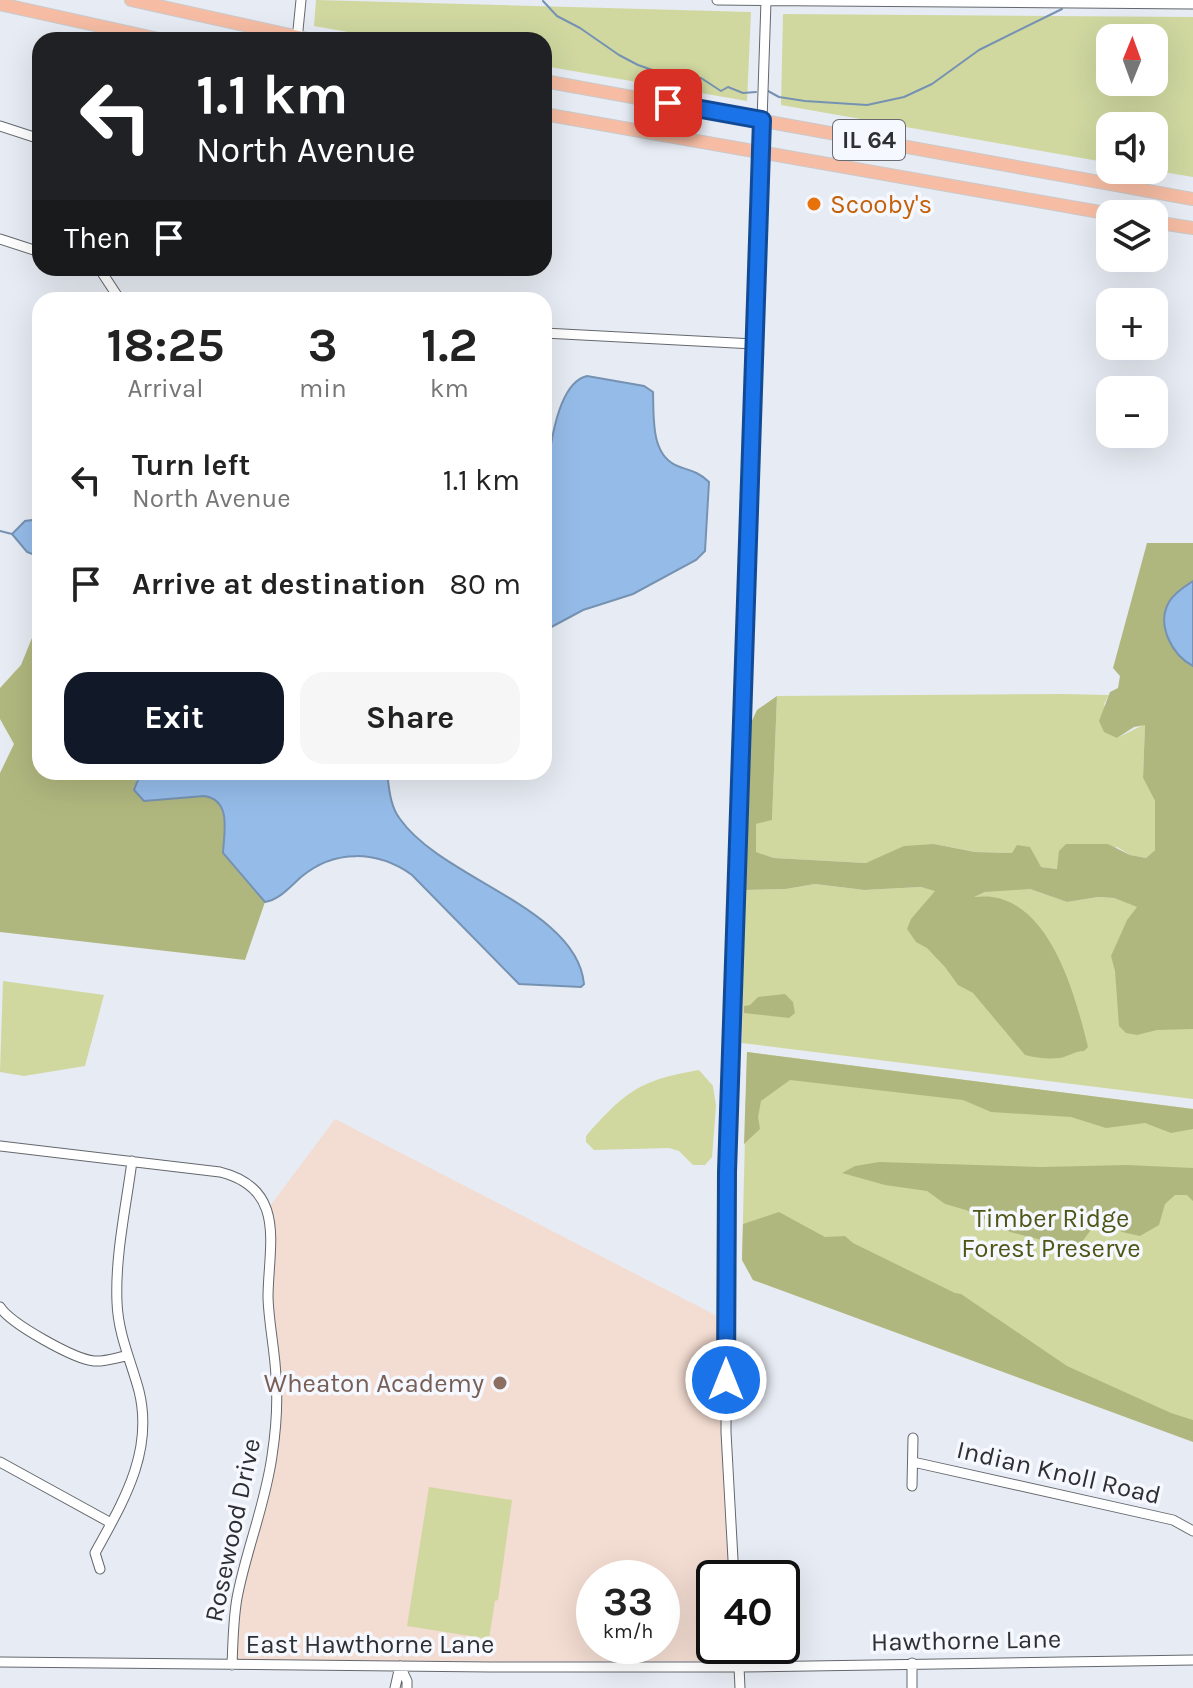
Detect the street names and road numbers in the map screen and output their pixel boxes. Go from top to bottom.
road number: IL 64 [833,120,905,160]
street label: Indian Knoll Road [954,1434,1164,1511]
street label: Rosewood Drive [198,1436,267,1625]
street label: Hawthorne Lane [871,1623,1061,1658]
street label: East Hawthorne Lane [246,1629,494,1660]

